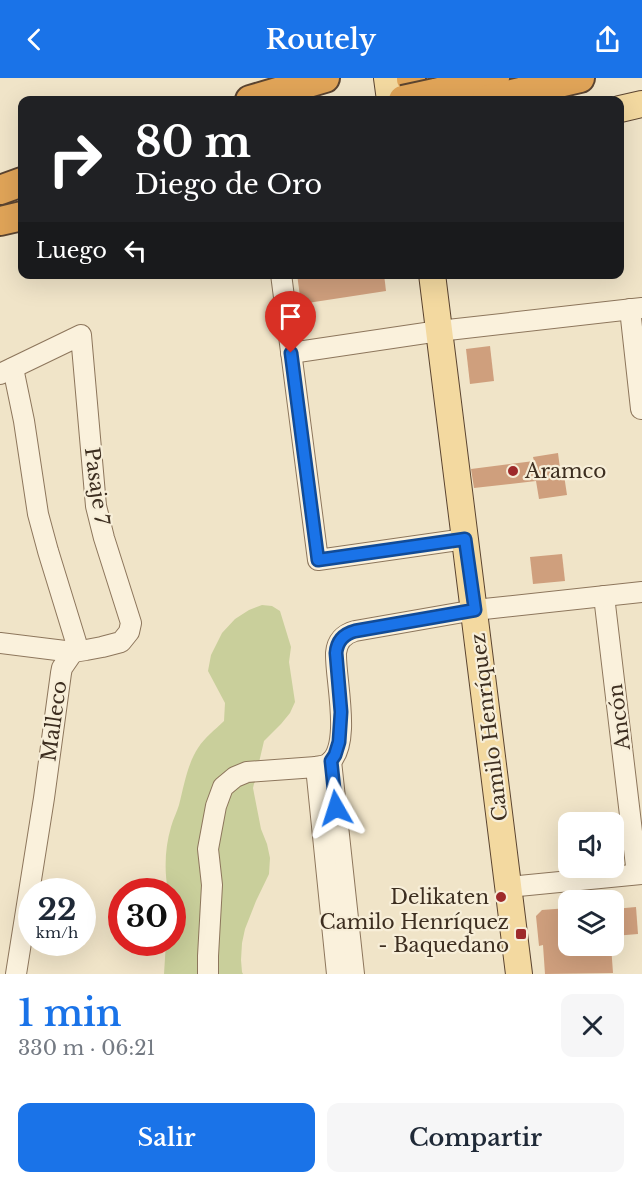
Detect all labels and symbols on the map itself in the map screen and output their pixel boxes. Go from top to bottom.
pin [265,291,316,353]
street label: Pasaje 7 [80,446,114,527]
place label: Aramco [524,459,606,483]
marker: Aramco [506,464,520,478]
street label: Camilo Henríquez [466,632,512,822]
street label: Malleco [36,679,72,763]
street label: Ancón [603,682,635,753]
position arrow [304,776,368,840]
speed limit sign: 30 [108,878,186,956]
place label: Delikaten [390,885,489,909]
marker: Delikaten [494,890,508,904]
place label: Camilo Henríquez - Baquedano [320,910,509,957]
marker: Camilo Henríquez - Baquedano [514,927,528,941]

